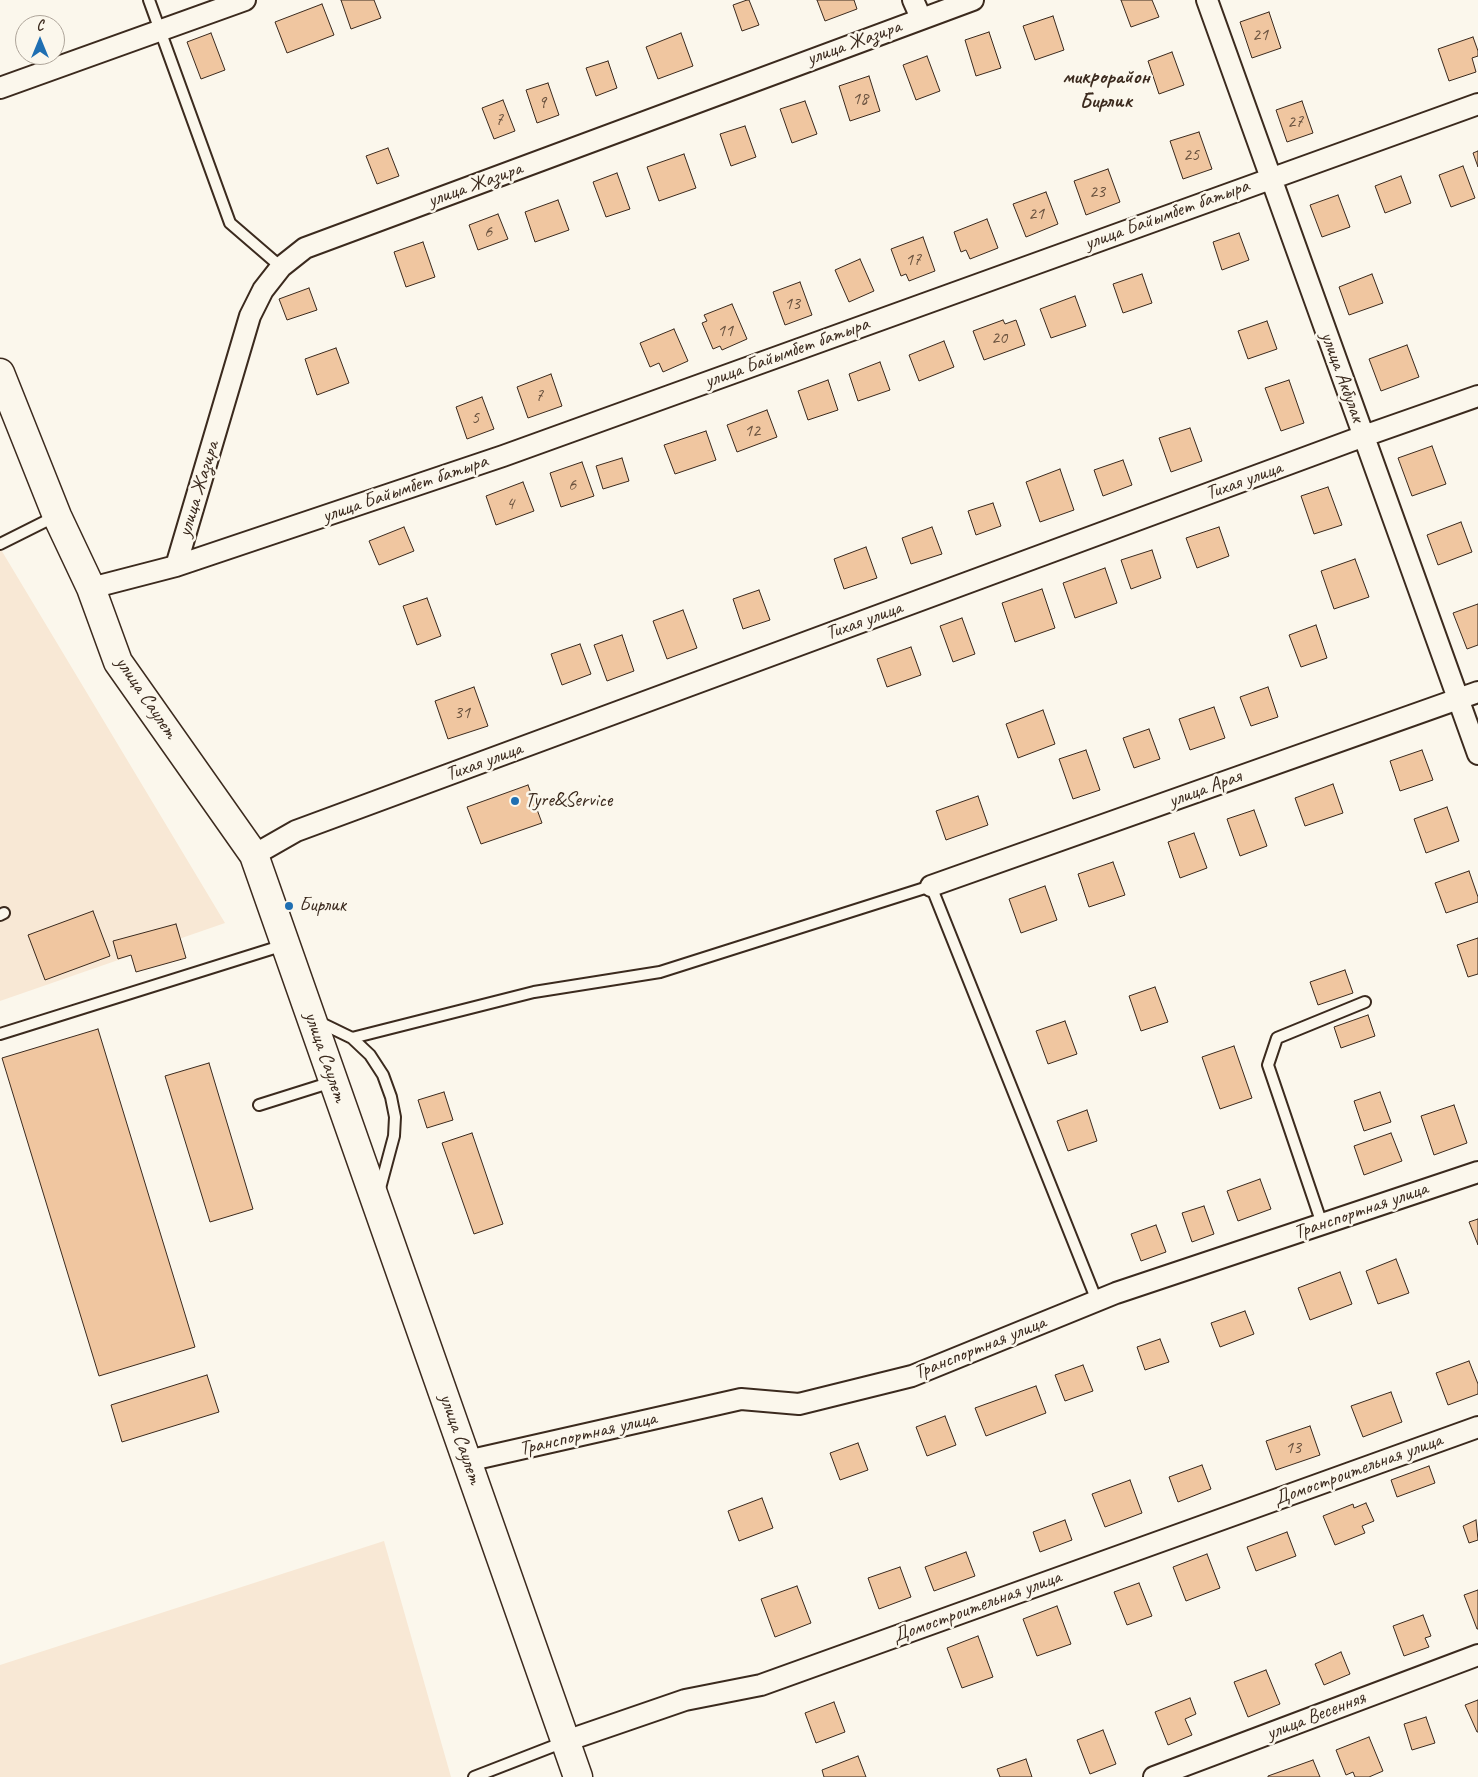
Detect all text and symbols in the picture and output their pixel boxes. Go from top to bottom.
north arrow [15,15,65,65]
street label: улица Жазира [804,15,904,71]
text: С [37,17,43,34]
house number: 21 [1252,24,1268,46]
district label: микрорайон Бирлик [1062,64,1150,114]
house number: 18 [852,88,868,110]
house number: 9 [538,92,546,114]
house number: 7 [495,109,503,131]
house number: 27 [1287,111,1303,133]
house number: 25 [1183,144,1199,166]
street label: улица Жазира [425,157,525,213]
street label: улица Байымбет батыра [1081,174,1253,256]
house number: 23 [1089,181,1105,203]
house number: 21 [1028,203,1044,225]
house number: 6 [484,221,492,243]
house number: 17 [905,249,921,271]
house number: 13 [784,293,800,315]
street label: улица Байымбет батыра [701,312,873,394]
house number: 11 [717,320,733,342]
house number: 20 [991,327,1007,349]
street label: улица Акбулак [1315,329,1369,425]
house number: 7 [535,385,543,407]
house number: 5 [471,407,479,429]
house number: 12 [744,420,760,442]
street label: улица Жазира [173,438,225,540]
street label: улица Байымбет батыра [319,449,491,529]
street label: Тихая улица [1202,456,1286,506]
house number: 6 [568,474,576,496]
house number: 4 [506,493,514,515]
street label: Тихая улица [822,596,906,646]
street label: улица Саулет [110,652,182,744]
house number: 31 [454,702,470,724]
street label: Тихая улица [442,737,526,787]
street label: улица Арая [1165,765,1245,813]
place label: Tyre&Service [525,789,612,813]
marker: Tyre&Service [509,795,521,807]
place label: Бирлик [299,894,346,918]
marker: Бирлик [283,900,295,912]
street label: улица Саулет [298,1009,352,1105]
street label: Транспортная улица [1291,1177,1431,1245]
street label: Транспортная улица [911,1311,1049,1385]
street label: улица Саулет [433,1391,487,1487]
street label: Транспортная улица [517,1407,659,1461]
street label: Домостроительная улица [1270,1428,1446,1512]
house number: 13 [1285,1437,1301,1459]
street label: Домостроительная улица [889,1565,1065,1649]
street label: улица Весенняя [1263,1686,1369,1746]

